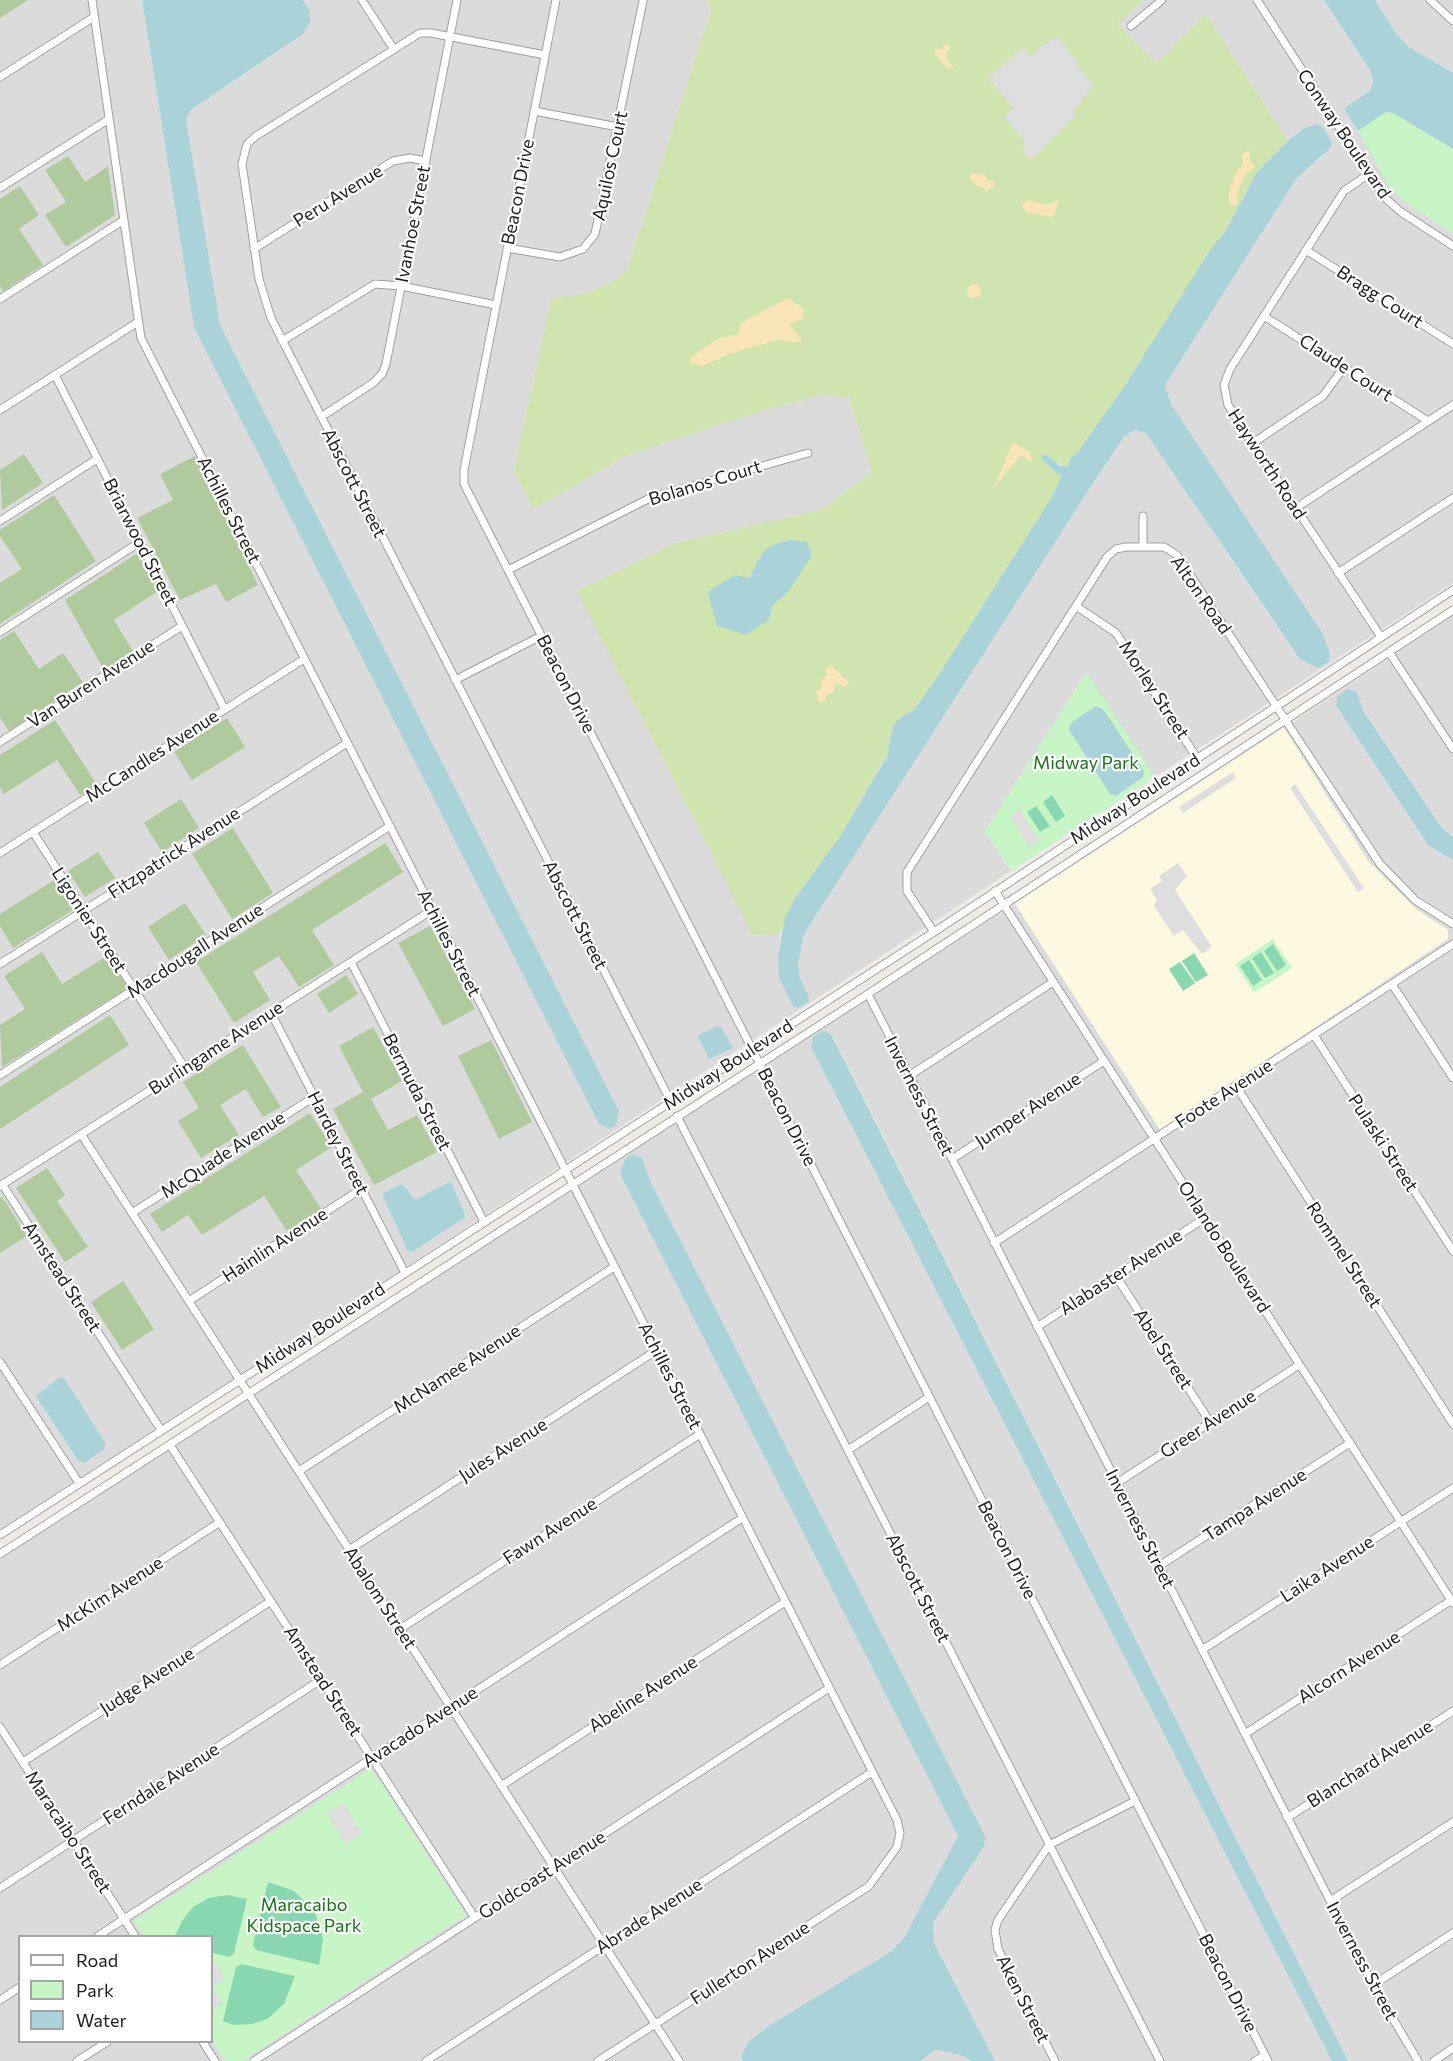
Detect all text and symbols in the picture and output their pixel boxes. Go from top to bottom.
street label: Conway Boulevard [1293,65,1395,203]
street label: Aquilos Court [588,109,632,223]
street label: Beacon Drive [497,137,539,247]
street label: Peru Avenue [289,160,387,232]
street label: Ivanhoe Street [391,164,435,284]
street label: Bragg Court [1333,261,1427,333]
street label: Claude Court [1295,330,1397,406]
street label: Hayworth Road [1223,405,1311,523]
street label: Abscott Street [317,425,391,541]
street label: Achilles Street [193,453,265,567]
street label: Bolanos Court [646,456,764,510]
street label: Briarwood Street [99,475,181,609]
street label: Alton Road [1166,552,1236,638]
street label: Beacon Drive [532,631,600,737]
street label: Van Buren Avenue [24,635,158,733]
street label: Morley Street [1114,637,1194,743]
street label: McCandles Avenue [81,705,223,807]
street label: Midway Boulevard [1066,749,1204,849]
park label: Midway Park [1033,752,1139,774]
street label: Fitzpatrick Avenue [104,802,244,904]
street label: Abscott Street [538,857,612,973]
street label: Ligonier Street [47,863,131,977]
street label: Achilles Street [413,886,485,1000]
street label: Macdougall Avenue [123,899,267,1003]
street label: Burlingame Avenue [145,996,287,1100]
street label: Midway Boulevard [659,1015,797,1115]
street label: Bermuda Street [378,1030,456,1154]
street label: Inverness Street [880,1033,958,1159]
street label: Foote Avenue [1171,1055,1277,1133]
street label: Beacon Drive [753,1064,821,1170]
street label: Jumper Avenue [971,1068,1085,1152]
street label: Hardey Street [303,1088,373,1198]
street label: Pulaski Street [1343,1090,1423,1196]
street label: McQuade Avenue [157,1107,289,1203]
street label: Orlando Boulevard [1173,1177,1275,1317]
street label: Rommel Street [1302,1198,1386,1312]
street label: Hainlin Avenue [218,1203,332,1287]
street label: Amstead Street [18,1218,106,1336]
street label: Alabaster Avenue [1056,1224,1186,1320]
street label: Midway Boulevard [251,1278,389,1378]
street label: Abel Street [1129,1305,1197,1393]
street label: Achilles Street [634,1319,706,1433]
street label: McNamee Avenue [389,1320,525,1418]
street label: Greer Avenue [1156,1385,1260,1463]
street label: Jules Avenue [455,1413,551,1487]
street label: Tampa Avenue [1199,1464,1311,1546]
street label: Inverness Street [1101,1466,1179,1592]
street label: Fawn Avenue [499,1493,601,1569]
street label: Beacon Drive [973,1497,1041,1603]
street label: Abscott Street [881,1530,955,1646]
street label: Laika Avenue [1276,1531,1378,1607]
street label: Abalom Street [339,1543,421,1653]
street label: McKim Avenue [53,1552,167,1636]
street label: Amstead Street [279,1622,367,1740]
street label: Alcorn Avenue [1294,1626,1404,1708]
street label: Judge Avenue [96,1642,198,1720]
street label: Abeline Avenue [585,1651,701,1737]
street label: Avacado Avenue [358,1682,482,1772]
street label: Blanchard Avenue [1303,1715,1437,1813]
street label: Ferndale Avenue [99,1738,223,1830]
street label: Maracaibo Street [20,1767,116,1897]
street label: Goldcoast Avenue [474,1826,610,1924]
street label: Abrade Avenue [592,1873,706,1959]
park label: Maracaibo Kidspace Park [247,1894,361,1936]
street label: Inverness Street [1322,1898,1402,2024]
street label: Fullerton Avenue [686,1916,814,2010]
street label: Beacon Drive [1194,1930,1262,2036]
legend [18,1935,213,2043]
text: Road [76,1949,118,1971]
street label: Aken Street [992,1951,1054,2047]
text: Park [76,1979,114,2001]
text: Water [76,2009,127,2031]

